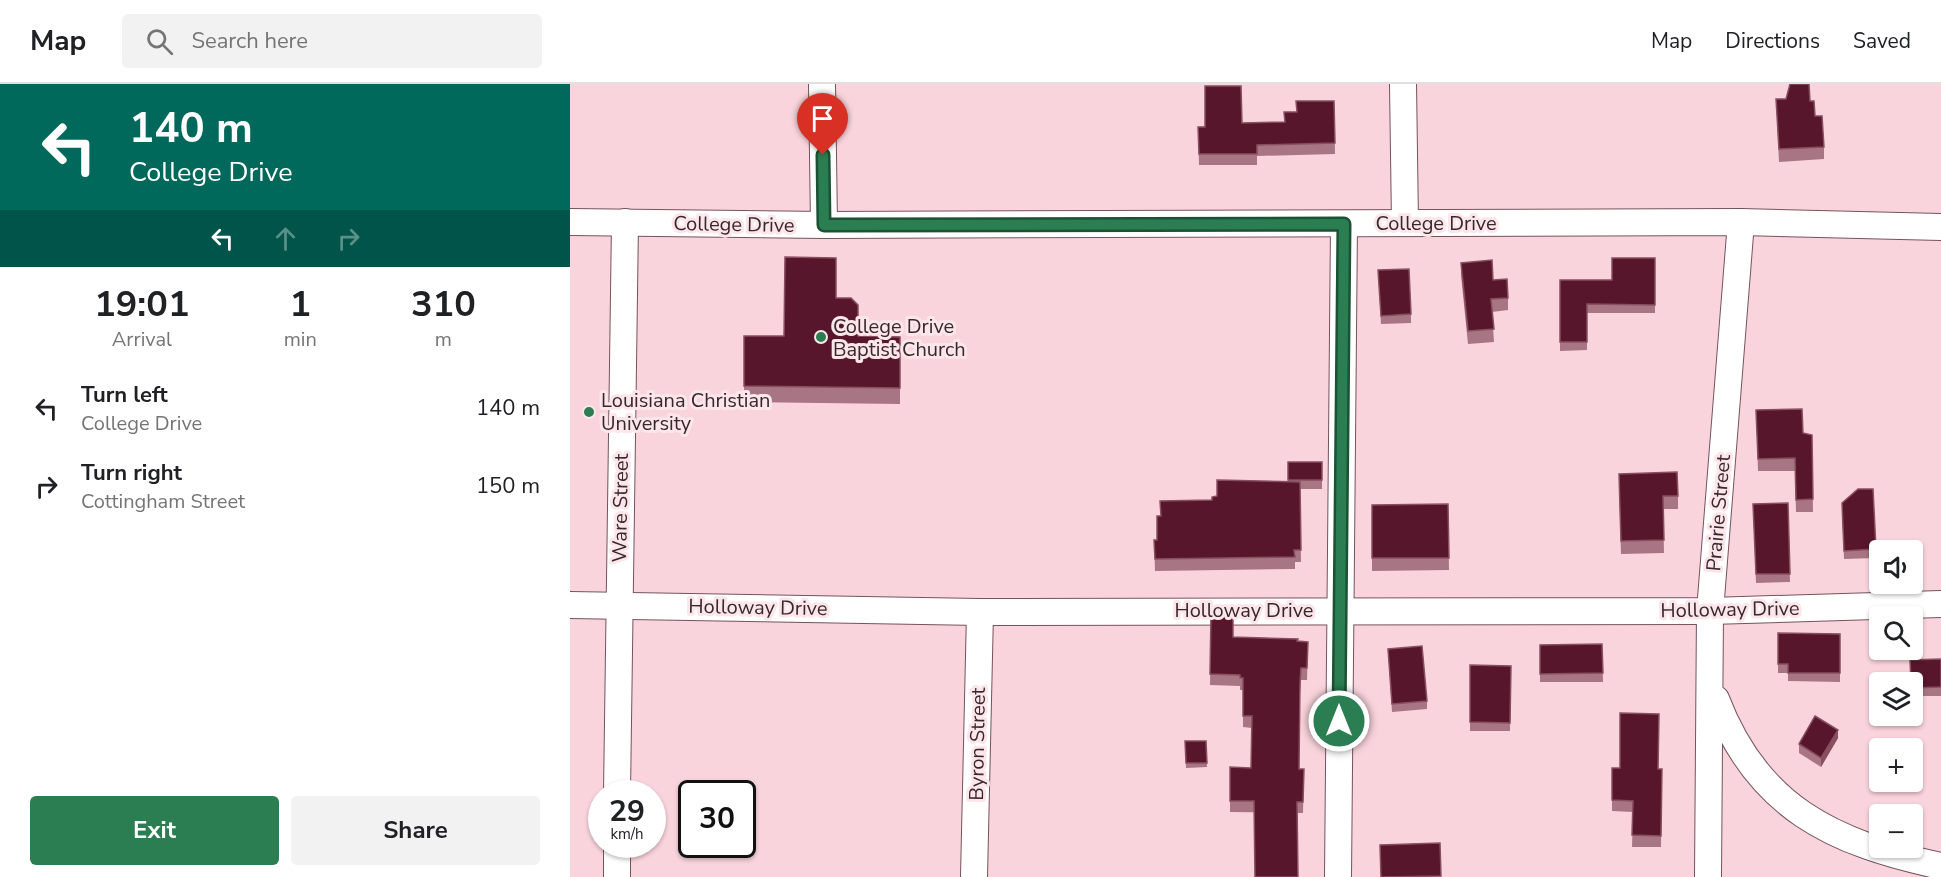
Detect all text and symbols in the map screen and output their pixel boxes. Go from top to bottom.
search box [122,14,542,68]
text: Map [30,22,86,60]
icon: search [143,25,176,58]
text: Search here [191,26,308,56]
text: Map [1651,27,1692,55]
text: Directions [1725,27,1820,55]
text: Saved [1853,27,1911,55]
pin [797,93,848,155]
text: 140 m [129,100,253,157]
icon: arrive [806,102,839,135]
icon: left [30,108,108,186]
text: College Drive [129,154,293,191]
street label: College Drive [673,210,795,239]
street label: College Drive [1375,210,1497,237]
icon: left [206,222,239,255]
icon: ahead [269,222,302,255]
icon: right [332,222,365,255]
text: 19:01 [94,280,190,329]
text: 1 [289,280,311,329]
text: 310 [411,280,476,329]
place label: College Drive Baptist Church [833,313,966,363]
text: Arrival [112,326,172,353]
text: min [284,326,317,353]
text: m [435,326,452,353]
marker: College Drive Baptist Church [814,330,828,344]
text: Turn left [81,380,168,410]
place label: Louisiana Christian University [601,387,770,437]
icon: left [30,392,63,425]
text: 140 m [476,393,540,423]
marker: Louisiana Christian University [582,405,596,419]
text: College Drive [81,410,202,437]
street label: Ware Street [606,452,635,563]
street label: Prairie Street [1700,453,1737,572]
text: Turn right [81,458,182,488]
icon: right [30,470,63,503]
text: 150 m [476,471,540,501]
text: Cottingham Street [81,488,245,515]
map controls [1869,540,1923,858]
button: sound [1869,540,1923,594]
street label: Holloway Drive [688,593,828,622]
street label: Holloway Drive [1660,595,1800,624]
street label: Holloway Drive [1174,597,1314,624]
button: search [1869,606,1923,660]
button: layers [1869,672,1923,726]
street label: Byron Street [963,686,992,801]
position arrow [1307,689,1371,753]
button: + [1869,738,1923,792]
speed limit sign: 30 [678,780,756,858]
text: 29 [609,791,645,832]
button: Exit [30,796,279,865]
button: Share [291,796,540,865]
button: − [1869,804,1923,858]
text: km/h [610,824,644,844]

